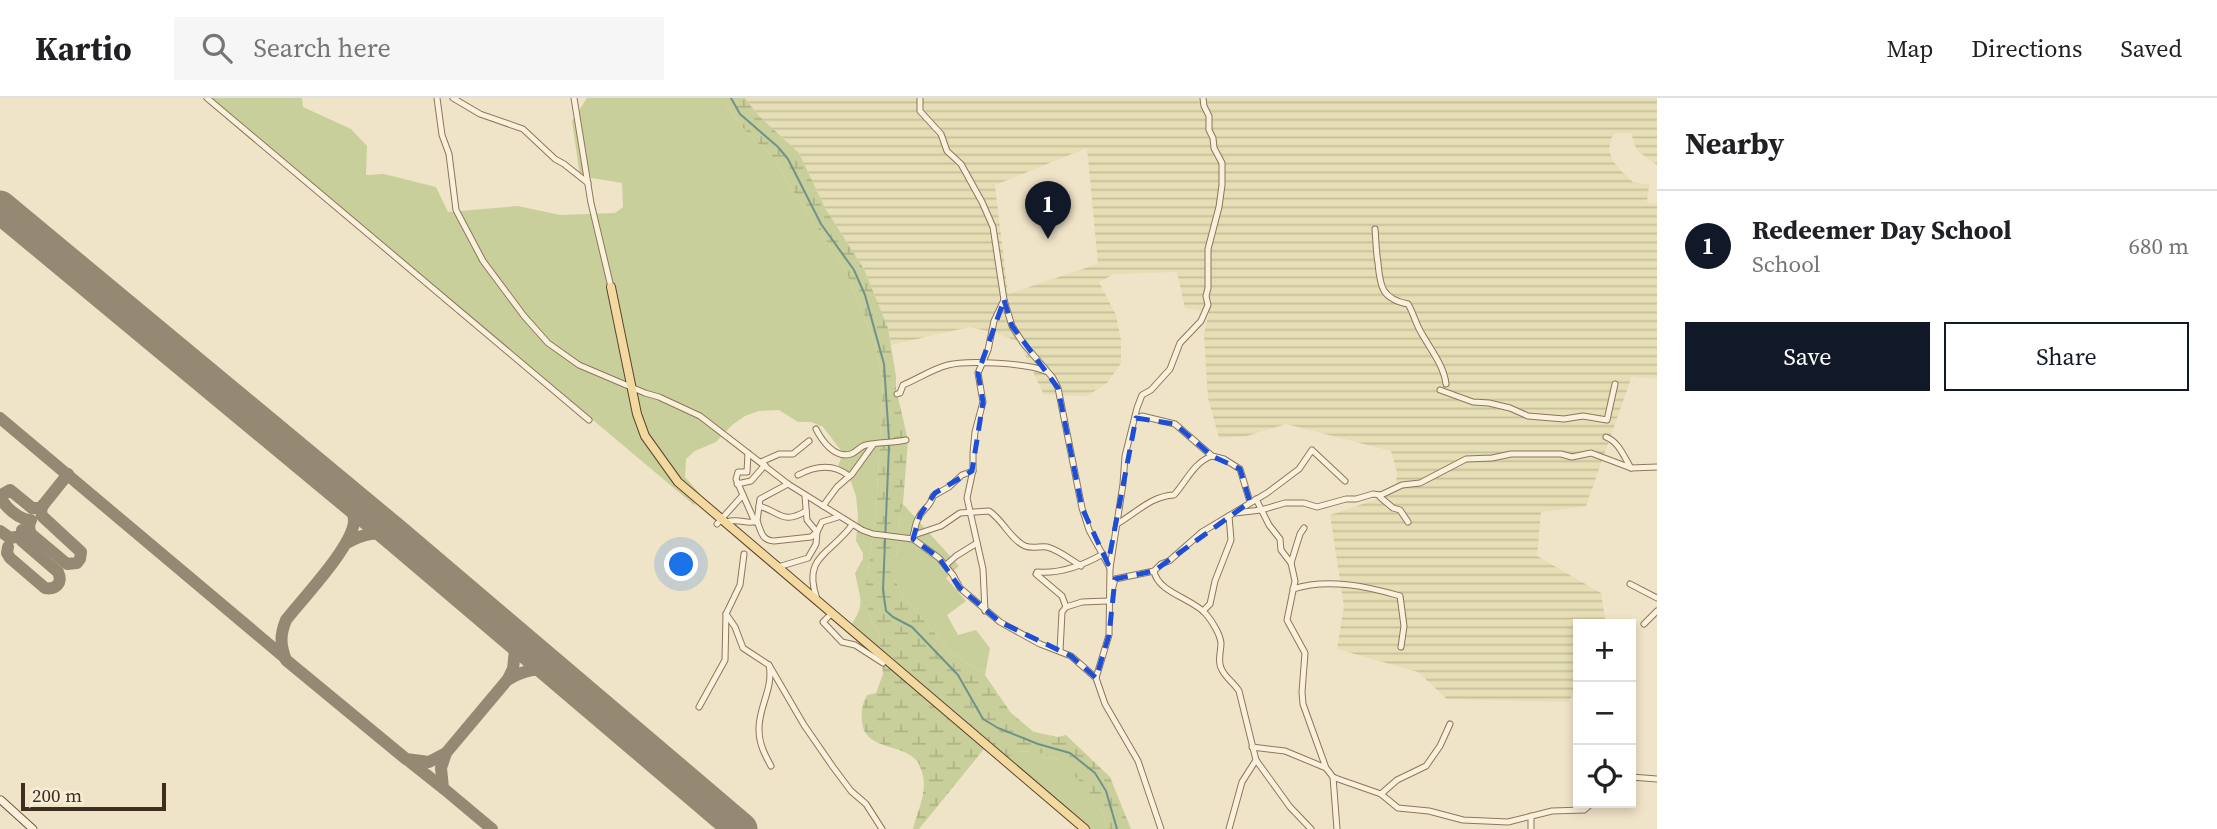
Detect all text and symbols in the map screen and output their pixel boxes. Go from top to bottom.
search box [174,17,664,80]
text: Kartio [35,26,132,71]
icon: search [198,29,236,67]
text: Search here [254,30,391,66]
text: Map [1886,32,1933,65]
text: Directions [1971,32,2082,65]
text: Saved [2120,32,2182,65]
text: Nearby [1685,123,1784,164]
pin: 1 [1025,181,1071,239]
text: Redeemer Day School [1752,212,2012,248]
text: 1 [1702,230,1714,262]
text: 680 m [2128,230,2189,262]
text: School [1752,248,1820,280]
button: Save [1685,322,1930,391]
button: Share [1944,322,2189,391]
your location [664,547,698,581]
map controls [1573,619,1636,808]
button: + [1573,619,1636,682]
button: − [1573,682,1636,745]
button: locate [1573,745,1636,808]
scale bar [21,780,166,812]
text: 200 m [32,782,82,808]

